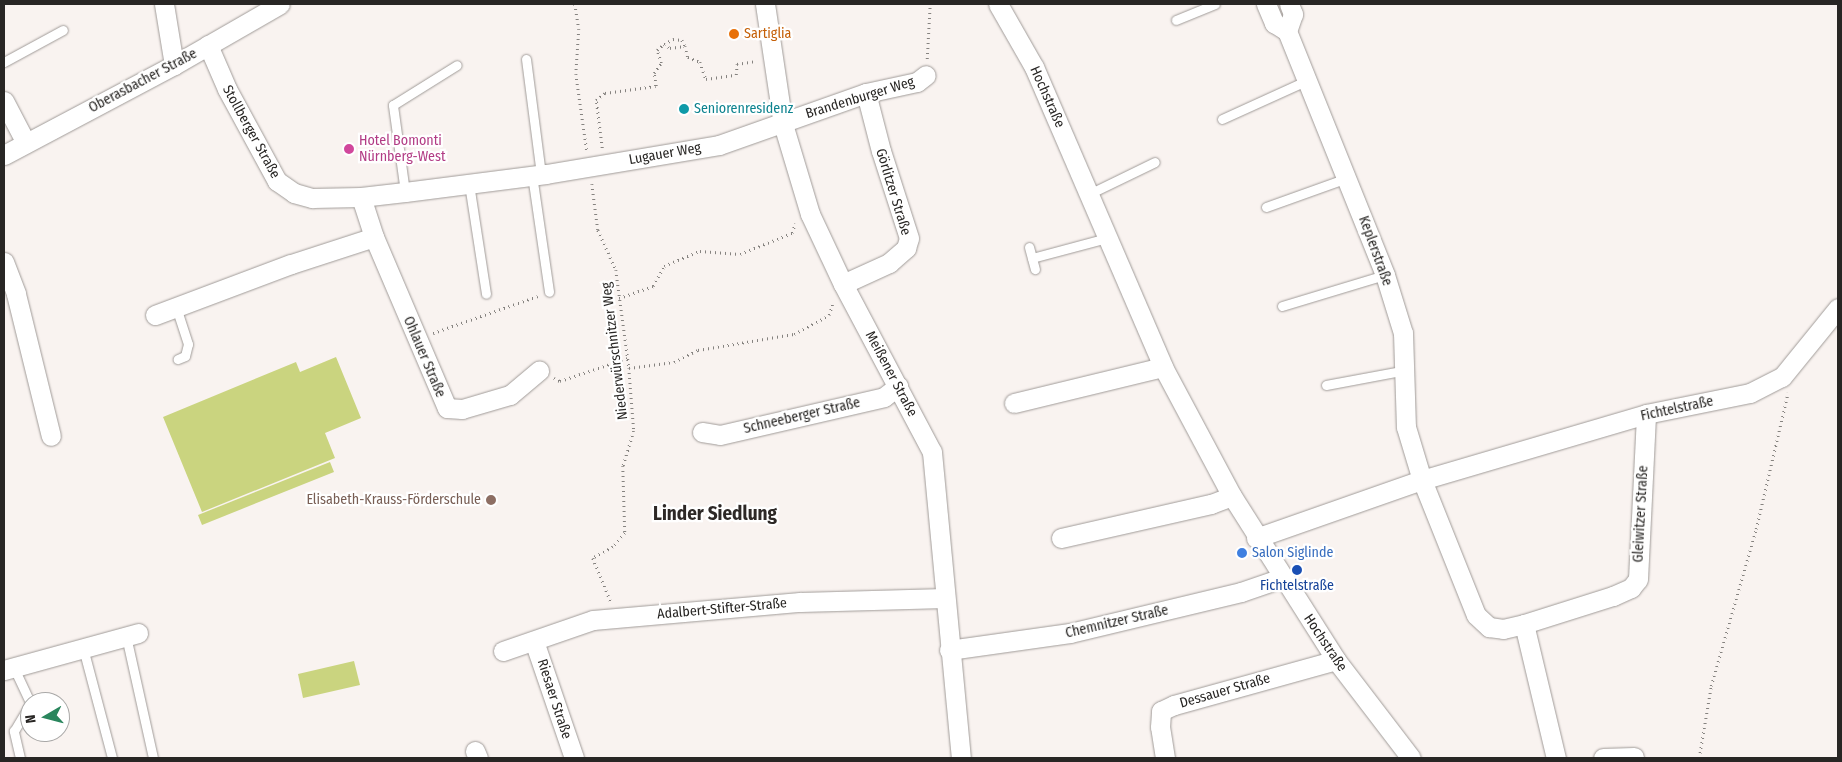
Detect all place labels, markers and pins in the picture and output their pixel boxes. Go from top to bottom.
place label: Sartiglia [744,26,791,42]
marker: Sartiglia [728,28,740,40]
place label: Seniorenresidenz [694,101,793,117]
marker: Seniorenresidenz [678,103,690,115]
place label: Hotel Bomonti Nürnberg-West [359,133,446,166]
marker: Hotel Bomonti Nürnberg-West [343,143,355,155]
place label: Elisabeth-Krauss-Förderschule [306,492,481,508]
marker: Elisabeth-Krauss-Förderschule [485,494,497,506]
place label: Salon Siglinde [1252,545,1333,561]
marker: Salon Siglinde [1236,547,1248,559]
marker: Fichtelstraße [1291,564,1303,576]
place label: Fichtelstraße [1260,578,1334,594]

